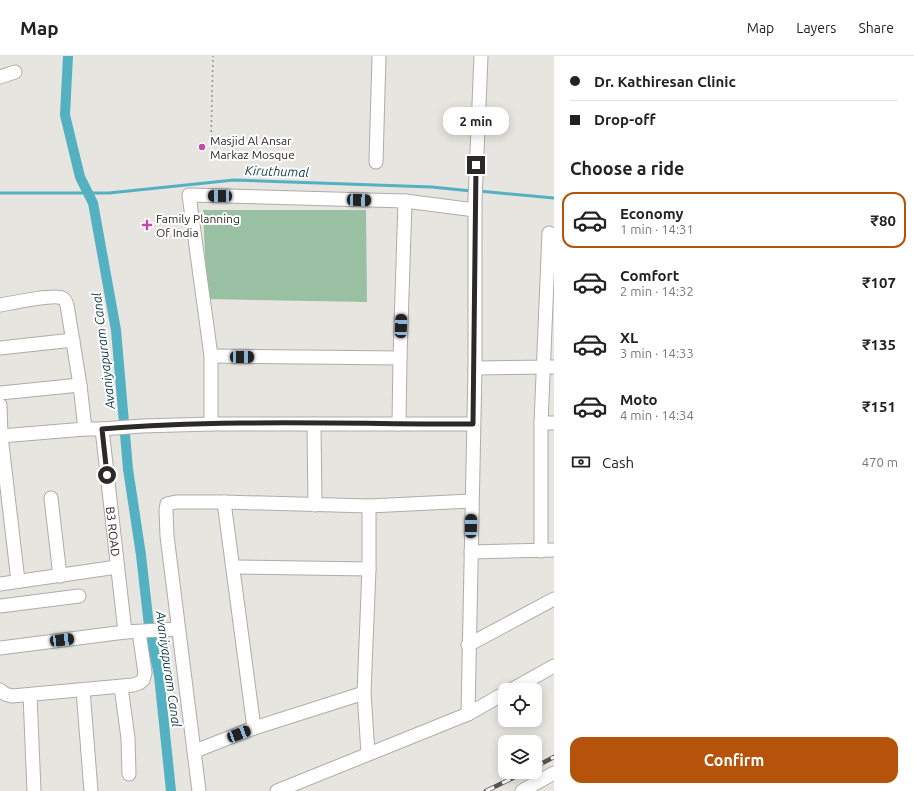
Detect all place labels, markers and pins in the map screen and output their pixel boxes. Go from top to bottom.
place label: Masjid Al Ansar Markaz Mosque [210,134,295,161]
marker: Masjid Al Ansar Markaz Mosque [197,142,207,152]
place label: Family Planning Of India [156,212,240,239]
marker: Family Planning Of India [141,219,153,231]

